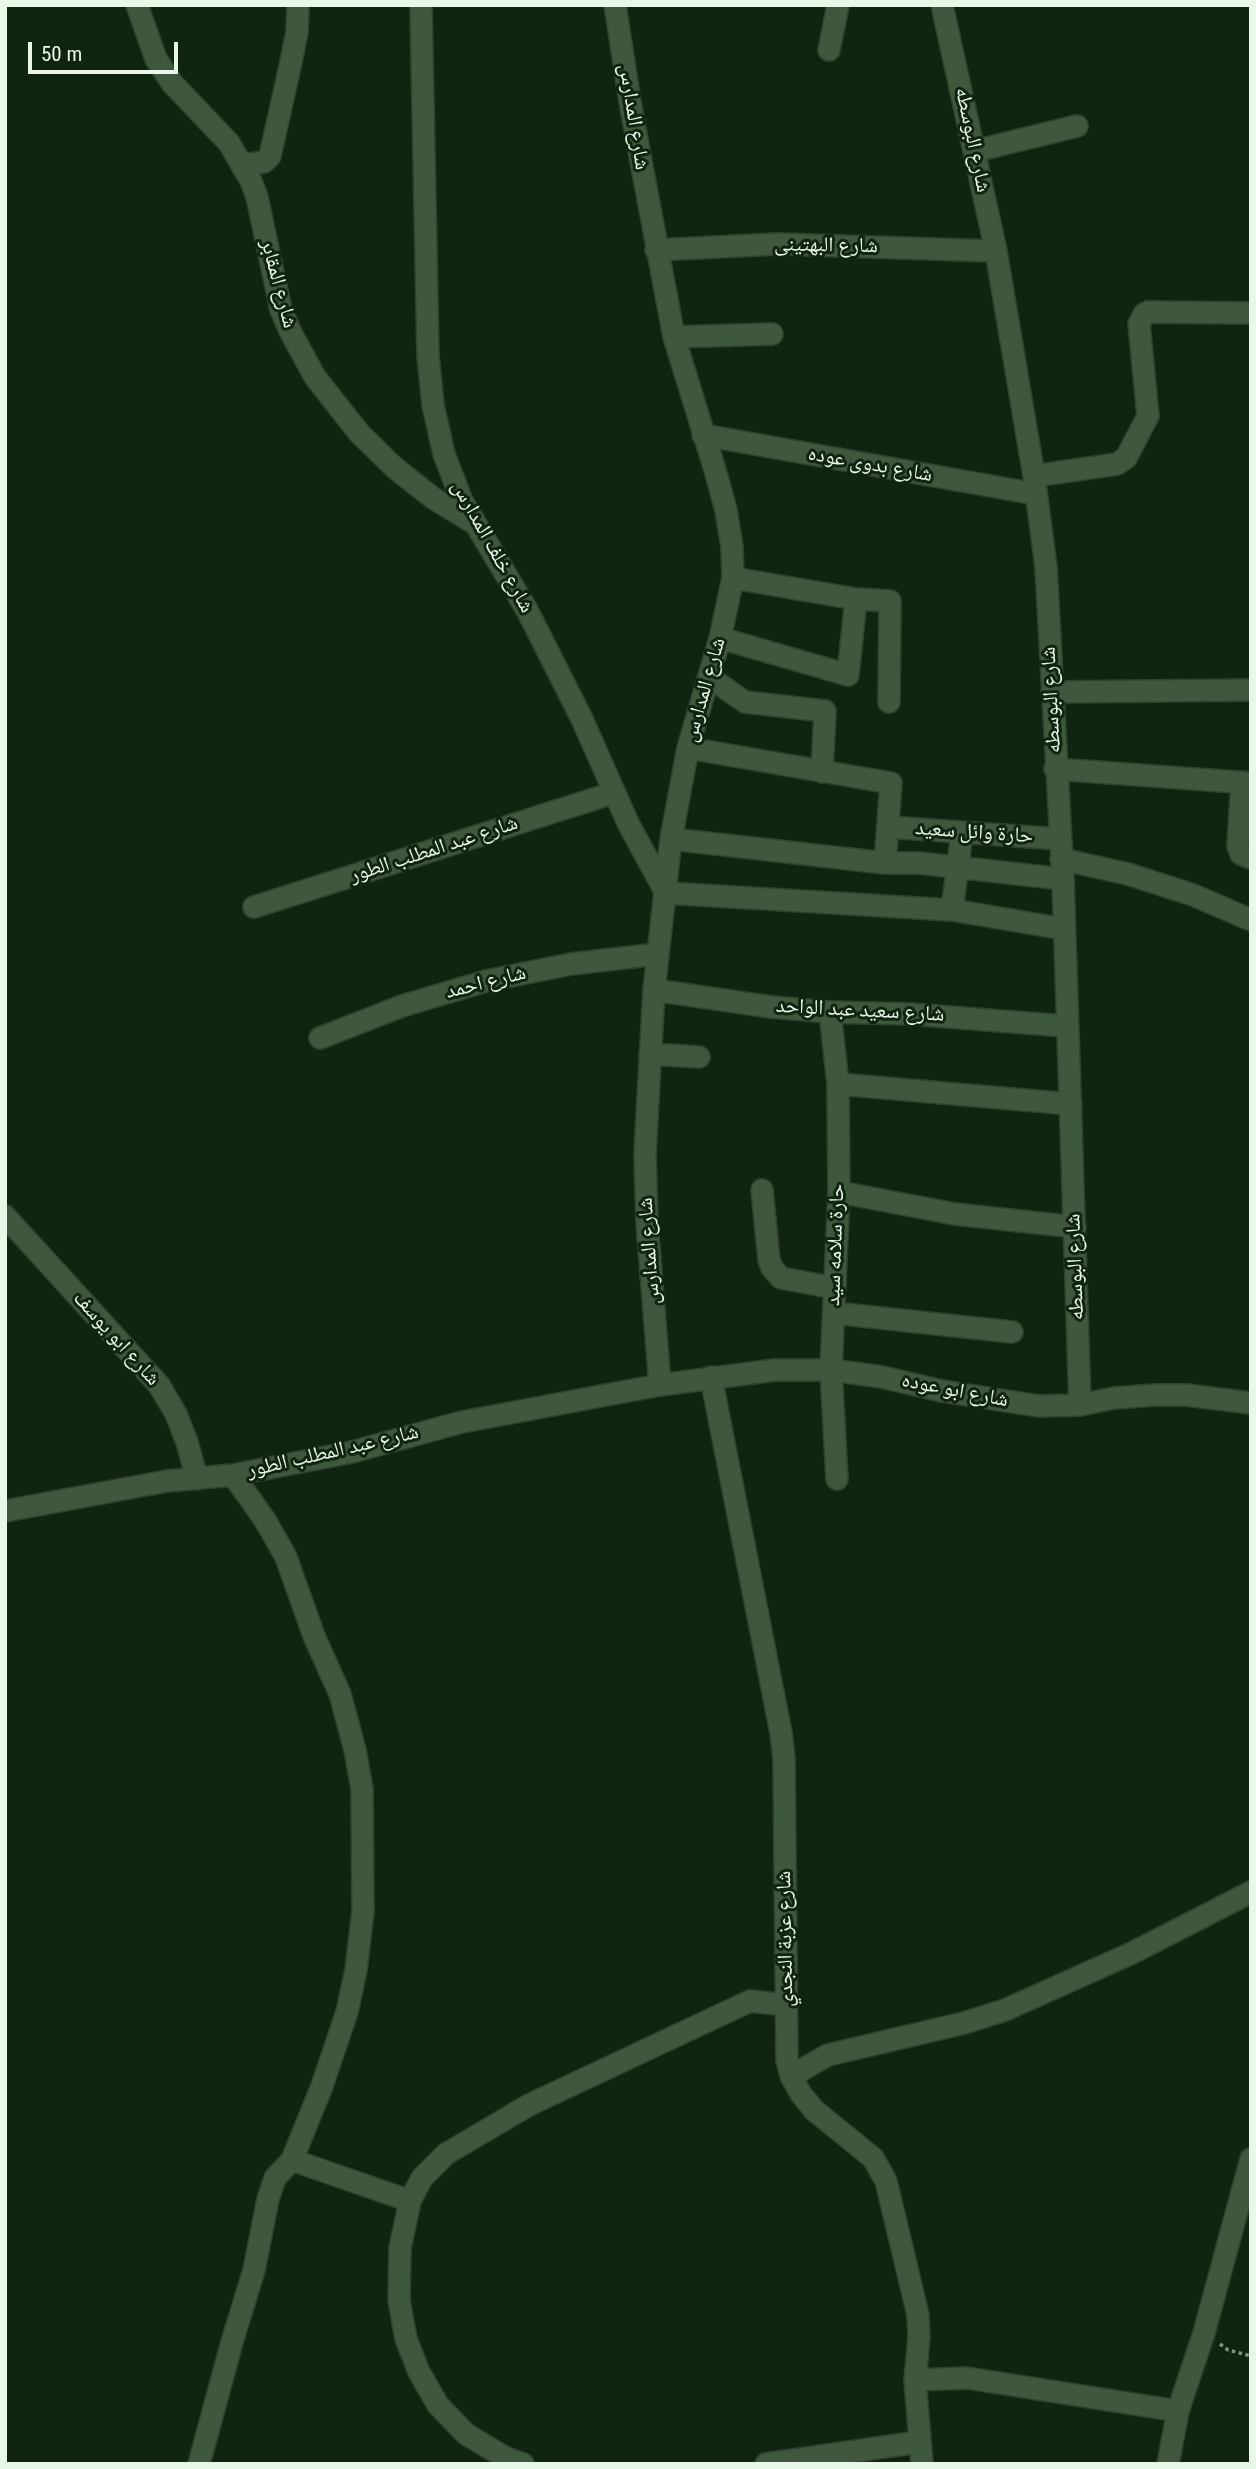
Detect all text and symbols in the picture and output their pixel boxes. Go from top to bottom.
scale bar [32,28,182,72]
text: 50 m [41,42,82,66]
street label: شارع المدارس [612,62,654,172]
street label: شارع البوسطه [949,85,995,195]
street label: شارع البهتينى [774,232,878,260]
street label: شارع المقابر [254,237,302,331]
street label: شارع بدوى عوده [806,442,934,488]
street label: شارع خلف المدارس [445,476,539,618]
street label: شارع المدارس [678,635,732,745]
street label: شارع البوسطه [1037,646,1067,754]
street label: شارع عبد المطلب الطور [347,811,521,889]
street label: حارة وائل سعيد [914,816,1034,850]
street label: شارع احمد [443,961,529,1005]
street label: شارع سعيد عبد الواحد [775,994,945,1028]
street label: حارة سلامه سيد [821,1184,851,1306]
street label: شارع المدارس [634,1197,666,1305]
street label: شارع البوسطه [1062,1213,1090,1321]
street label: شارع ابو يوسف [67,1287,165,1391]
street label: شارع ابو عوده [900,1368,1010,1414]
street label: شارع عبد المطلب الطور [245,1420,421,1484]
street label: شارع عزبة النجدي [772,1871,800,2007]

